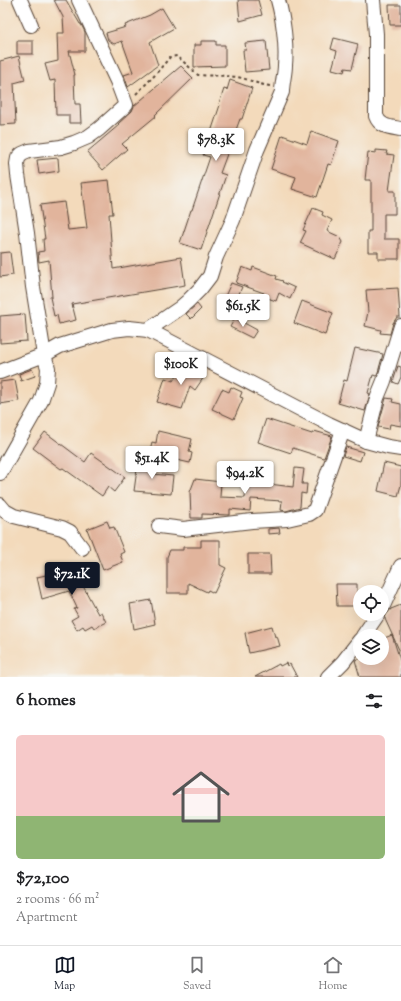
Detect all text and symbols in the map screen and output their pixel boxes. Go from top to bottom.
pin: $78.3K [183,128,249,162]
text: $78.3K [197,132,235,150]
pin: $61.5K [210,294,276,328]
text: $61.5K [226,298,260,316]
pin: $100K [153,352,209,386]
text: $100K [164,356,198,374]
pin: $51.4K [119,446,185,480]
text: $51.4K [134,450,170,468]
pin: $94.2K [212,461,278,495]
text: $94.2K [226,465,264,483]
pin: $72.1K [39,562,105,596]
text: $72.1K [54,566,90,584]
map controls [353,585,389,665]
button: locate [353,585,389,621]
button: layers [353,629,389,665]
text: 6 homes [16,689,76,713]
icon: filters [363,690,385,712]
icon: home [165,761,237,833]
text: $72,100 [16,867,69,891]
text: 2 rooms · 66 m² [16,891,99,909]
text: Apartment [16,909,77,927]
tab: Map [54,954,76,994]
tab: Saved [183,954,211,994]
tab: Home [318,954,347,994]

